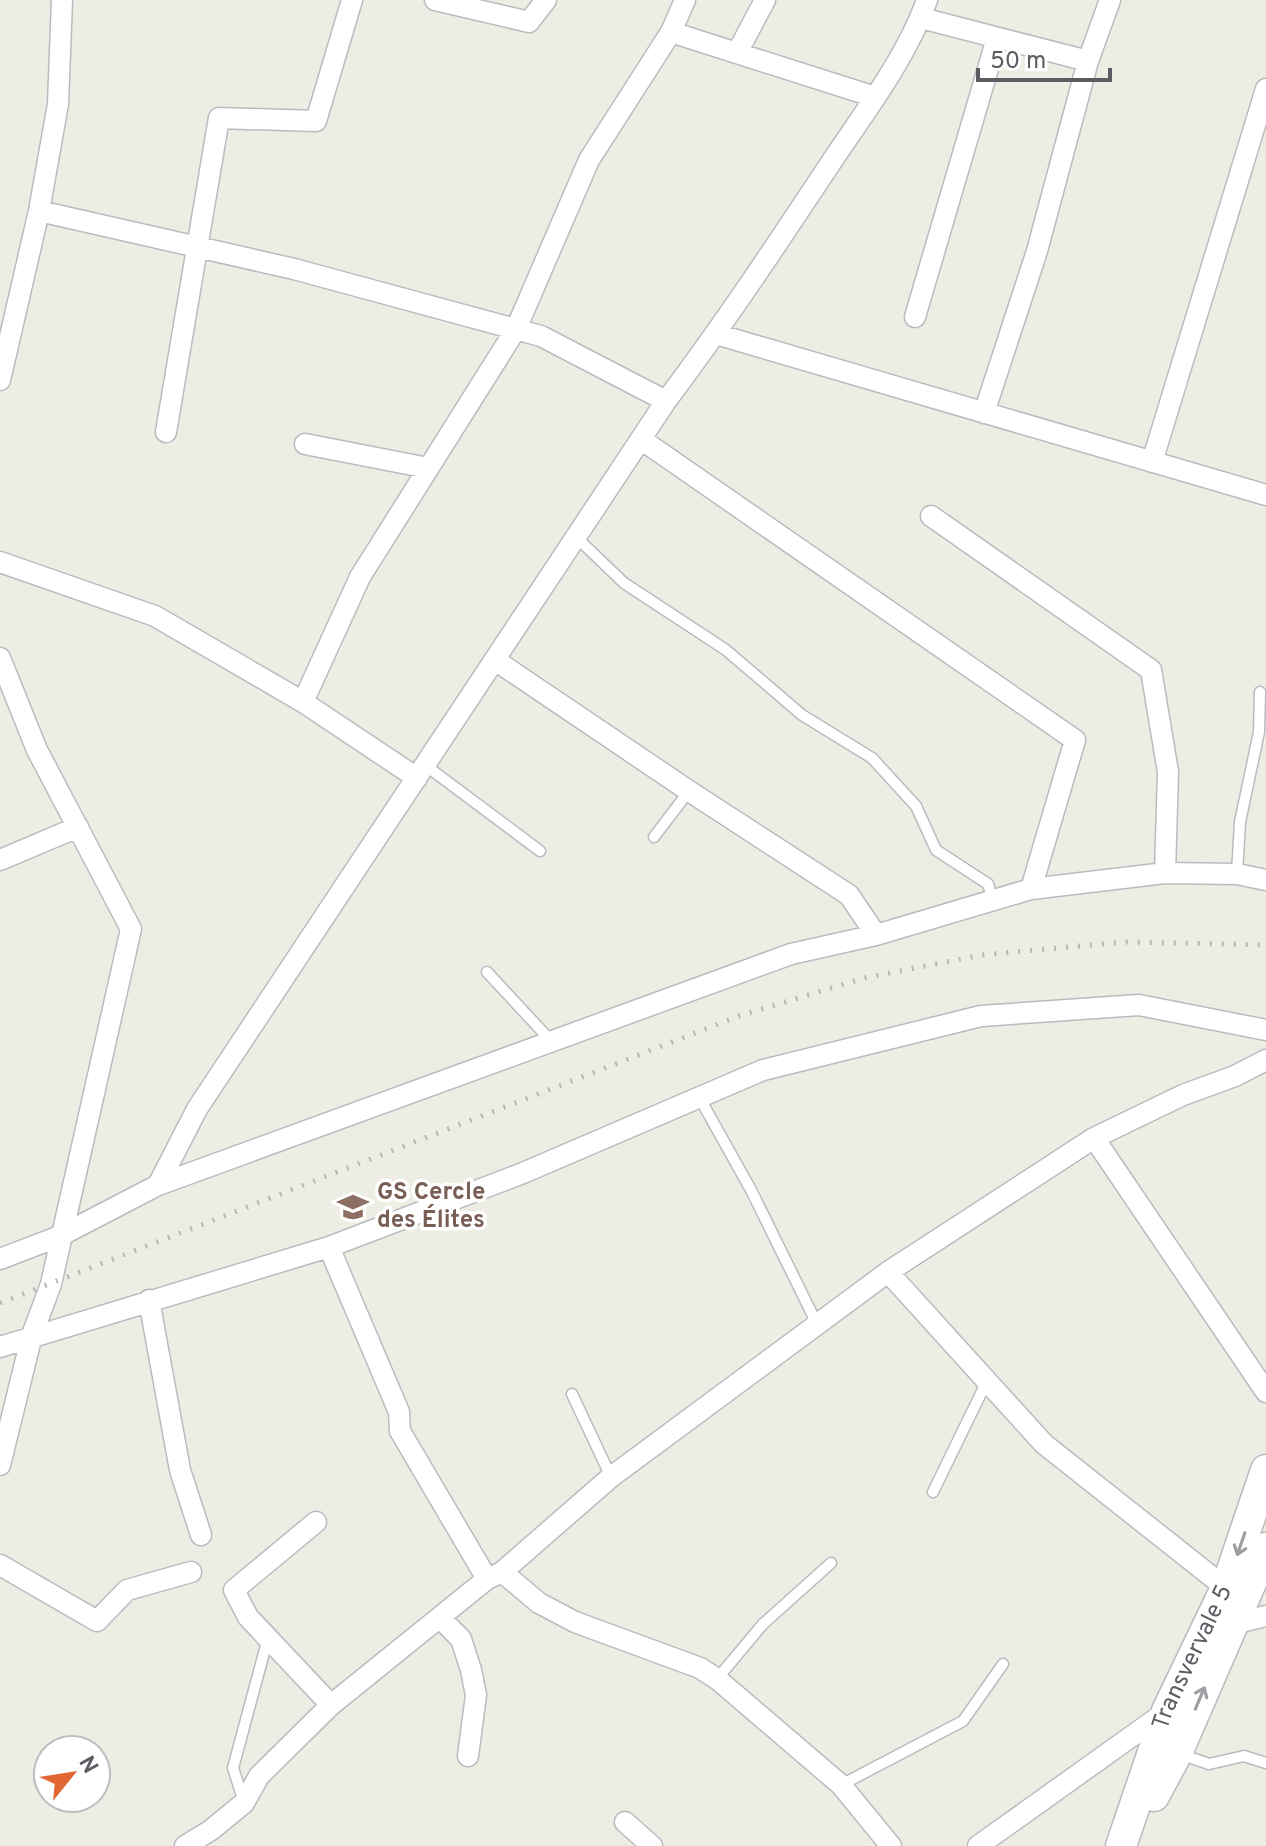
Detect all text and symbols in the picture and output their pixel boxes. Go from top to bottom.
scale bar [978,32,1110,82]
text: 50 m [990,47,1046,77]
place label: GS Cercle des Élites [377,1178,485,1236]
school or university icon: GS Cercle des Élites [336,1190,370,1224]
one-way arrow [1232,1531,1247,1556]
street label: Transvervale 5 [1147,1580,1240,1734]
one-way arrow [1194,1687,1209,1711]
north arrow [32,1734,112,1814]
text: N [72,1752,103,1779]

